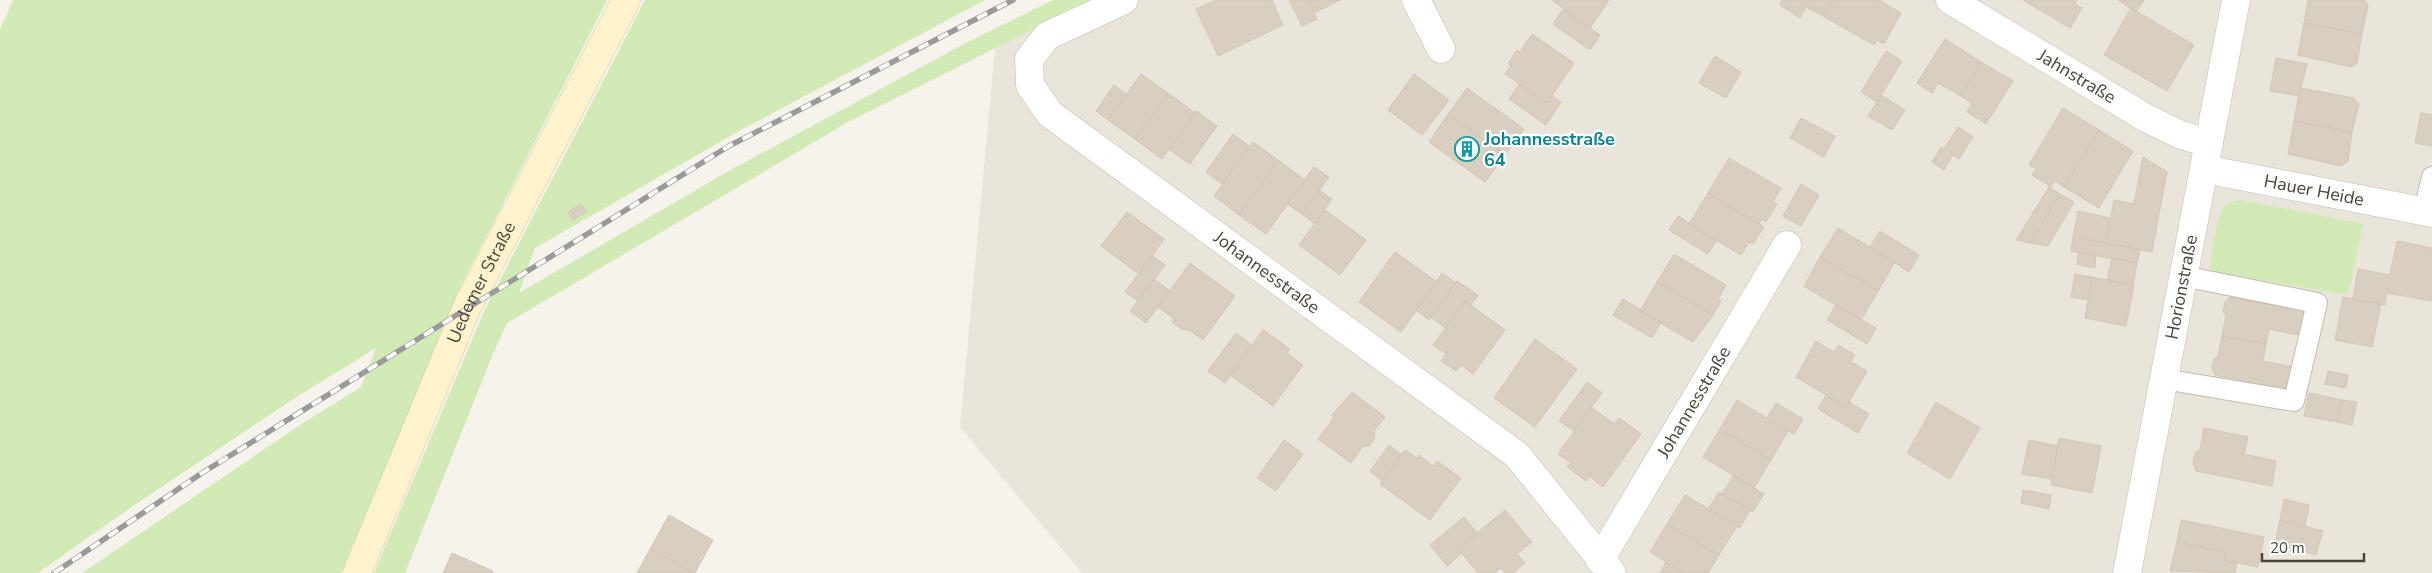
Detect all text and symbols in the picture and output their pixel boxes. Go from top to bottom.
street label: Jahnstraße [2032,43,2120,109]
place label: Johannesstraße 64 [1483,127,1615,172]
building icon: Johannesstraße 64 [1454,136,1480,162]
street label: Hauer Heide [2262,169,2366,212]
street label: Uedemer Straße [441,218,521,347]
street label: Johannesstraße [1208,225,1325,319]
street label: Horionstraße [2160,233,2203,341]
street label: Johannesstraße [1651,342,1736,463]
scale bar [2262,530,2364,562]
text: 20 m [2270,538,2305,558]

